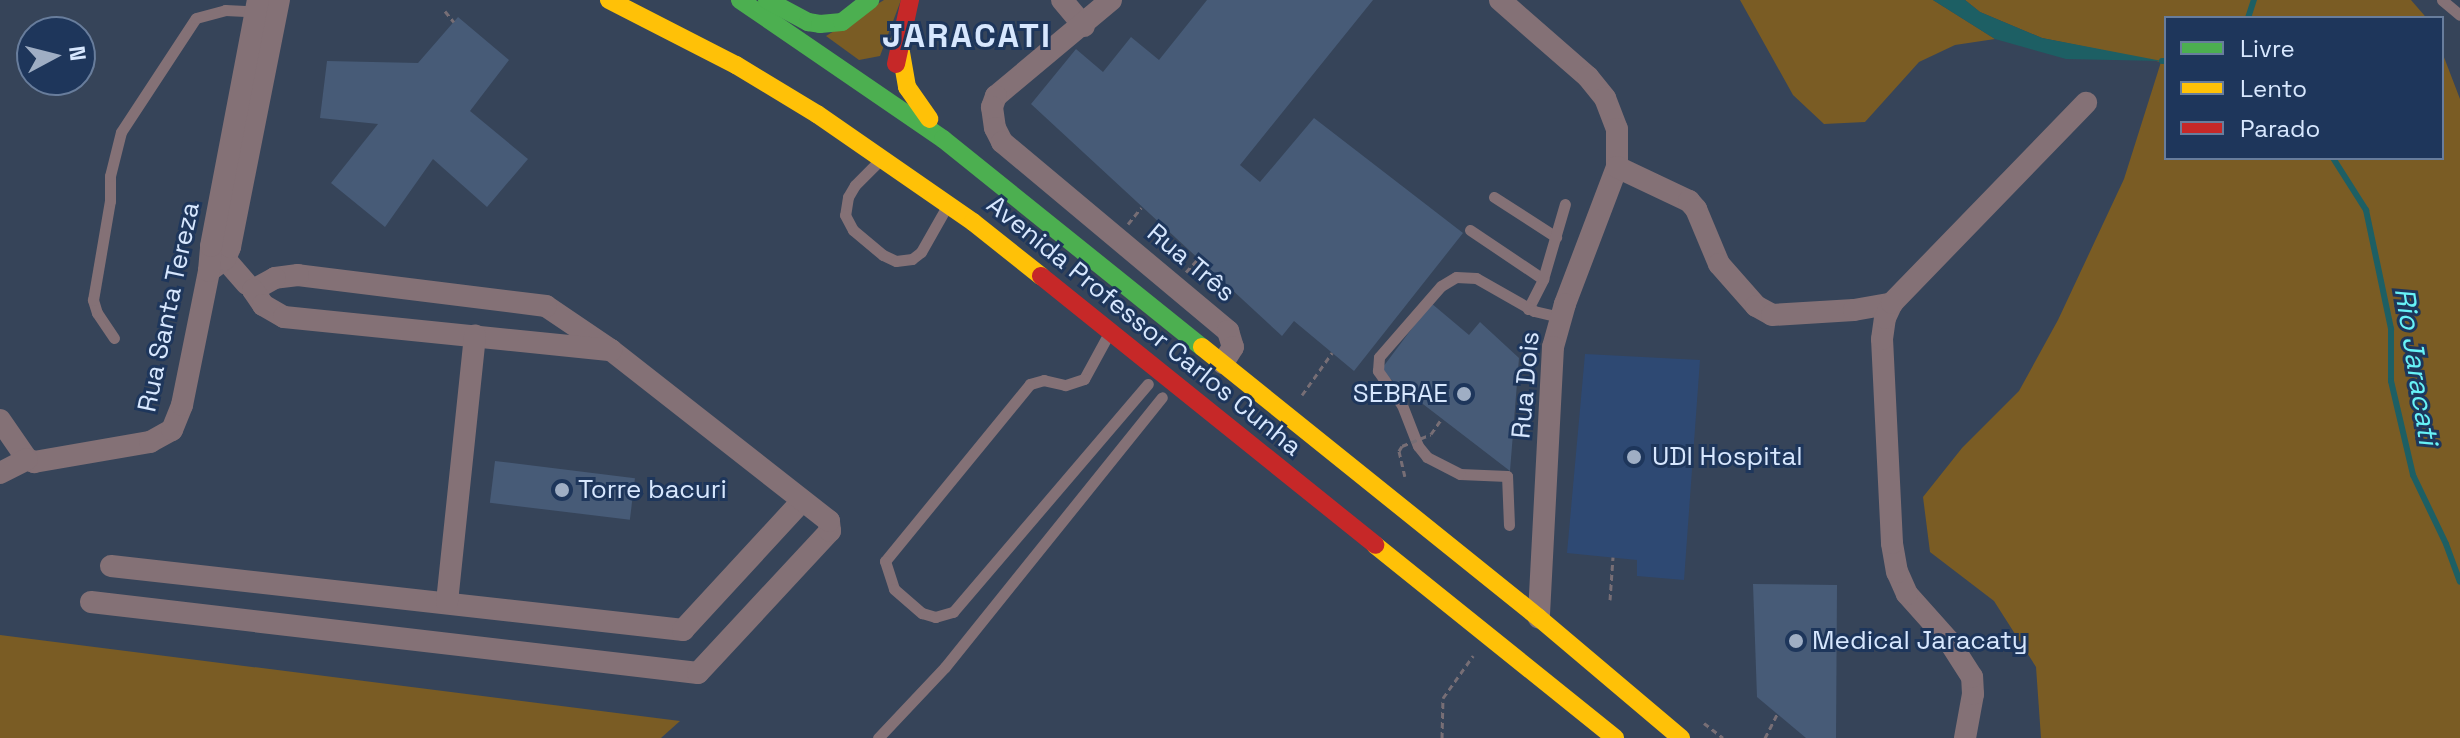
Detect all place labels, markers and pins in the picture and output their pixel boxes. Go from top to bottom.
place label: SEBRAE [1353,378,1448,410]
marker: SEBRAE [1455,385,1473,403]
place label: UDI Hospital [1652,441,1803,473]
marker: UDI Hospital [1623,446,1645,468]
place label: Torre bacuri [578,474,727,506]
marker: Torre bacuri [553,481,571,499]
place label: Medical Jaracaty [1812,625,2028,657]
marker: Medical Jaracaty [1787,632,1805,650]

